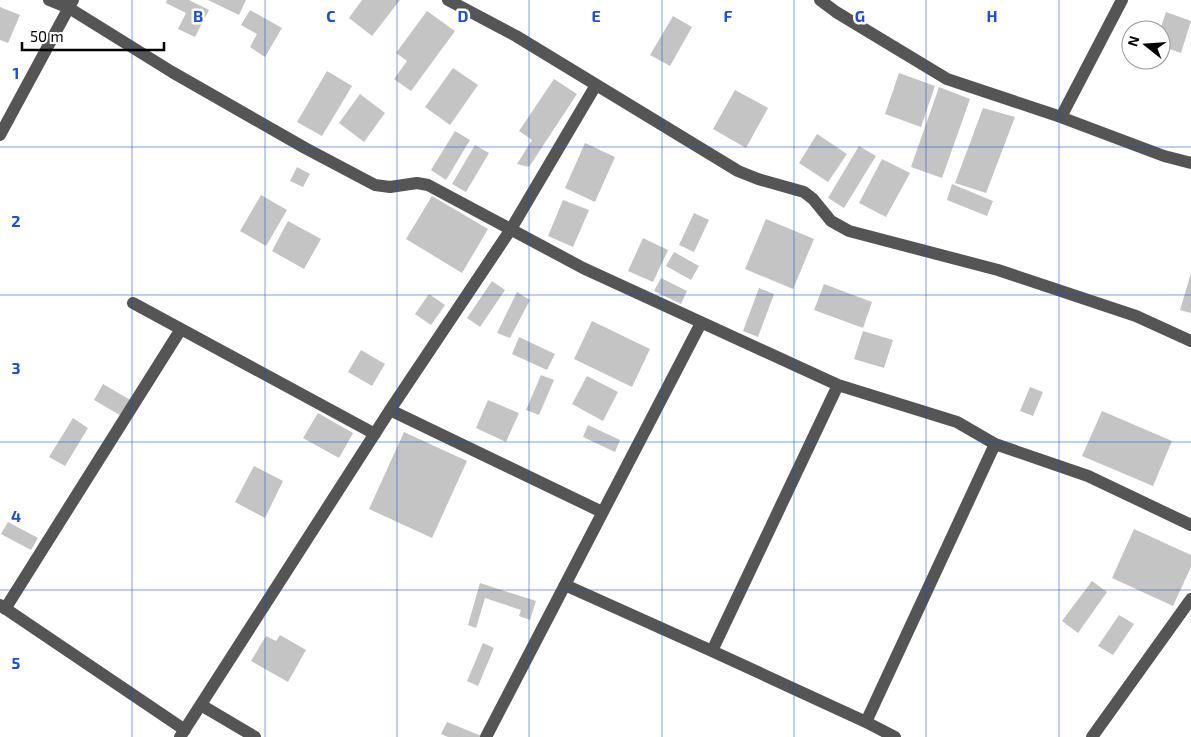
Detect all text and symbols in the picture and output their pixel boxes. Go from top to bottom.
text: B [193,6,203,25]
text: C [326,6,336,25]
text: D [458,6,469,25]
text: E [591,6,601,25]
text: F [724,6,733,25]
text: G [855,6,865,25]
text: H [986,6,998,25]
scale bar [22,20,165,52]
north arrow [1121,20,1171,70]
text: 50 m [30,27,64,45]
text: N [1123,34,1143,48]
text: 1 [13,63,19,82]
text: 2 [11,211,21,230]
text: 3 [11,358,21,377]
text: 4 [11,506,21,525]
text: 5 [12,653,21,672]

